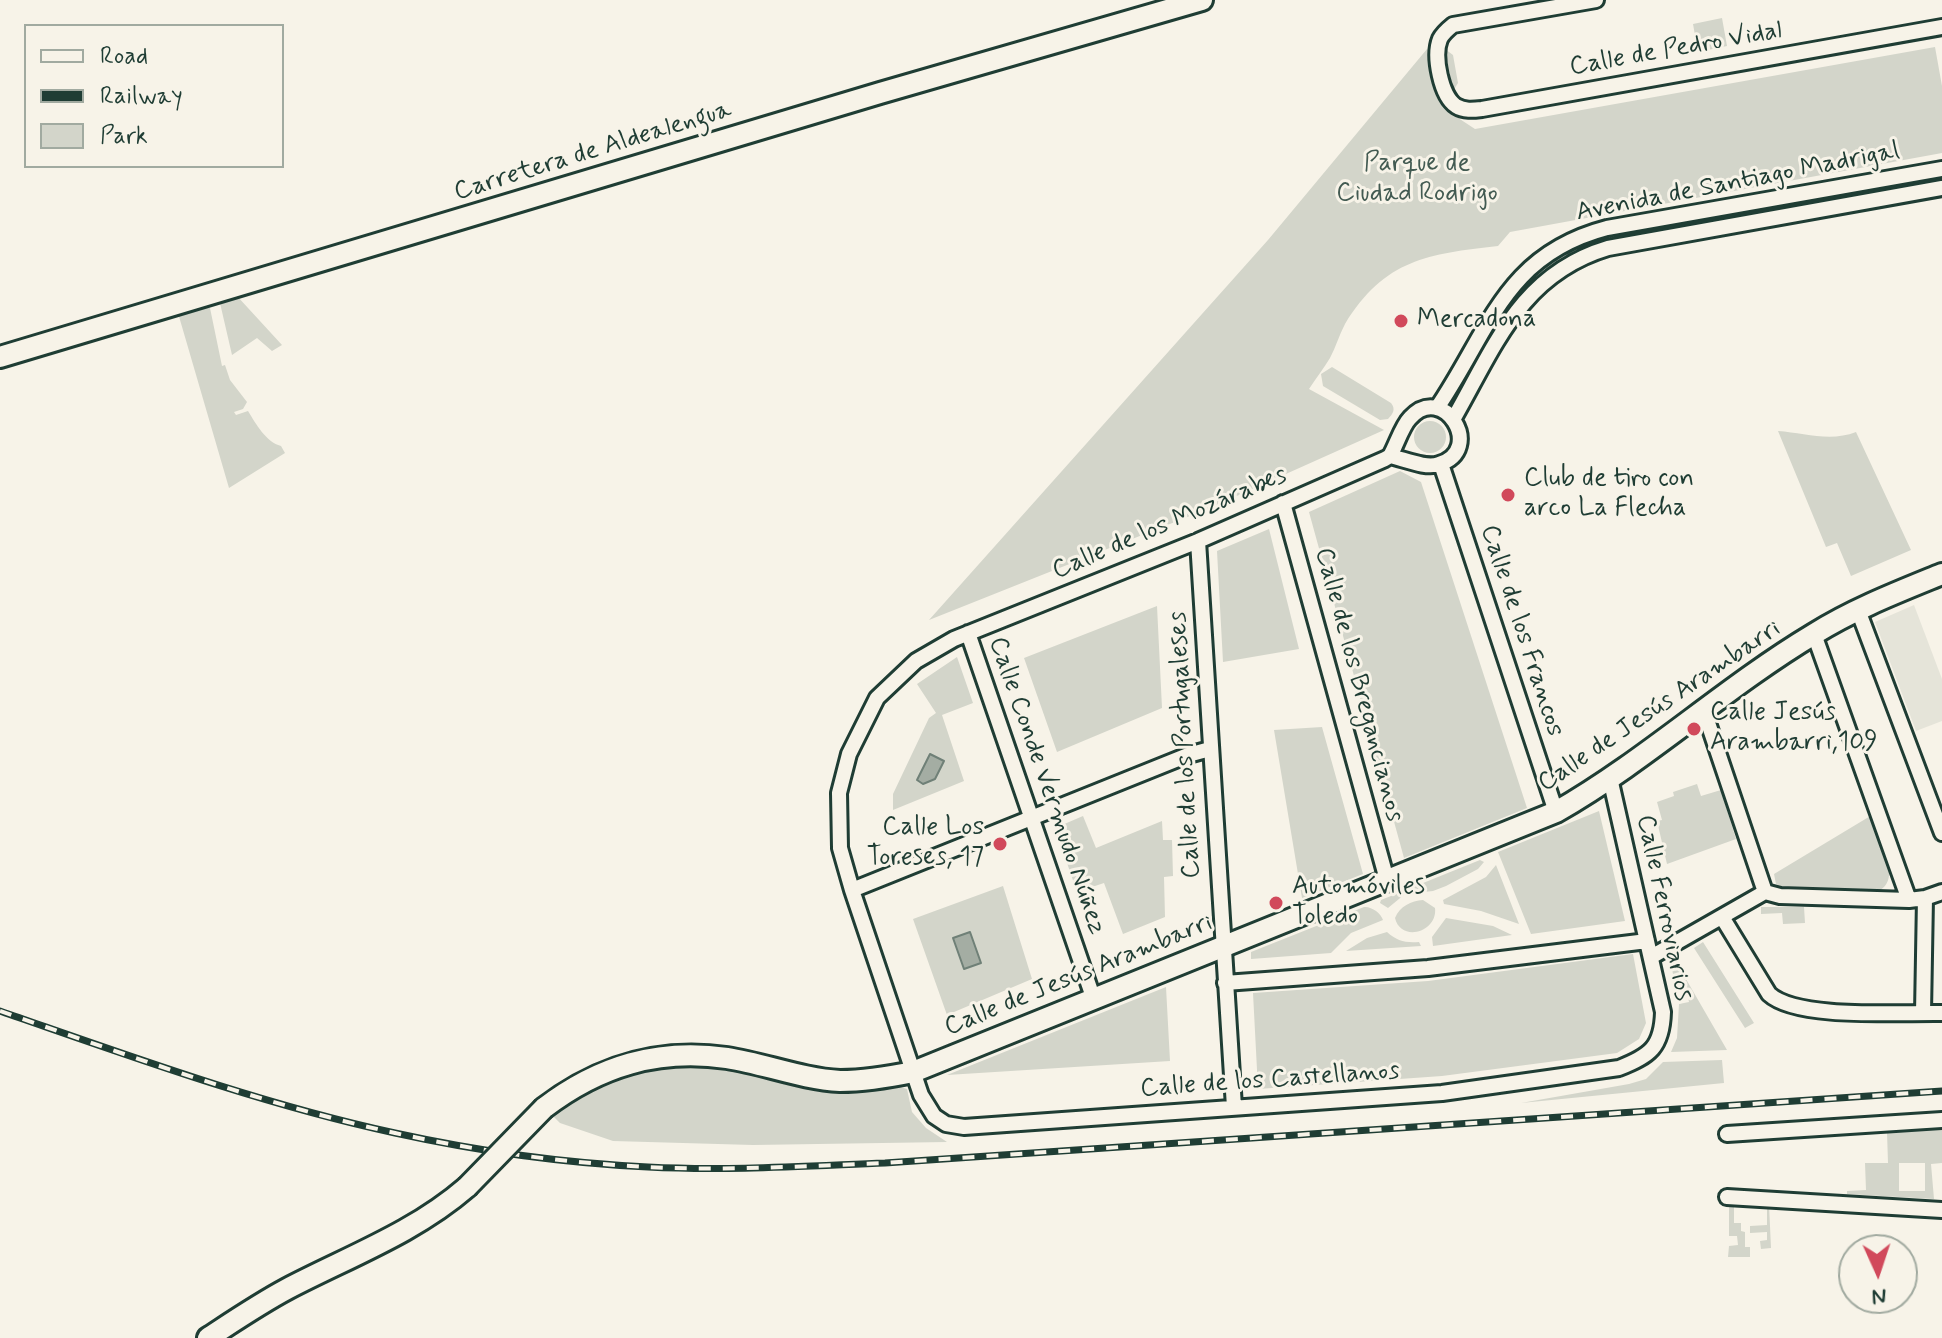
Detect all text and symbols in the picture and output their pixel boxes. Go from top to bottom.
street label: Calle de Pedro Vidal [1567,16,1785,84]
legend [24,24,284,168]
text: Road [100,41,148,72]
text: Railway [100,81,183,112]
street label: Carretera de Aldealengua [451,95,735,209]
text: Park [100,121,148,152]
street label: Avenida de Santiago Madrigal [1574,136,1902,230]
park label: Parque de Ciudad Rodrigo [1336,149,1498,210]
place label: Mercadona [1417,305,1536,337]
marker: Mercadona [1392,312,1410,330]
street label: Calle de los Mozárabes [1048,460,1292,588]
place label: Club de tiro con arco La Flecha [1524,464,1694,526]
marker: Club de tiro con arco La Flecha [1499,486,1517,504]
street label: Calle de los Francos [1472,521,1570,741]
street label: Calle de los Bregancianos [1306,545,1410,825]
street label: Calle de los Portugaleses [1163,611,1209,879]
street label: Calle de Jesús Arambarri [1533,614,1787,800]
street label: Calle Conde Vermudo Núñez [980,633,1112,939]
place label: Calle Jesús Arambarri,109 [1710,698,1878,760]
marker: Calle Jesús Arambarri,109 [1685,720,1703,738]
street label: Calle Ferroviarios [1628,812,1698,1004]
place label: Calle Los Toreses, 17 [867,813,984,874]
marker: Calle Los Toreses, 17 [991,835,1009,853]
place label: Automóviles Toledo [1292,872,1425,934]
marker: Automóviles Toledo [1267,894,1285,912]
street label: Calle de Jesús Arambarri [940,908,1218,1044]
street label: Calle de los Castellanos [1139,1056,1401,1106]
north arrow [1838,1234,1918,1314]
text: N [1871,1282,1887,1310]

